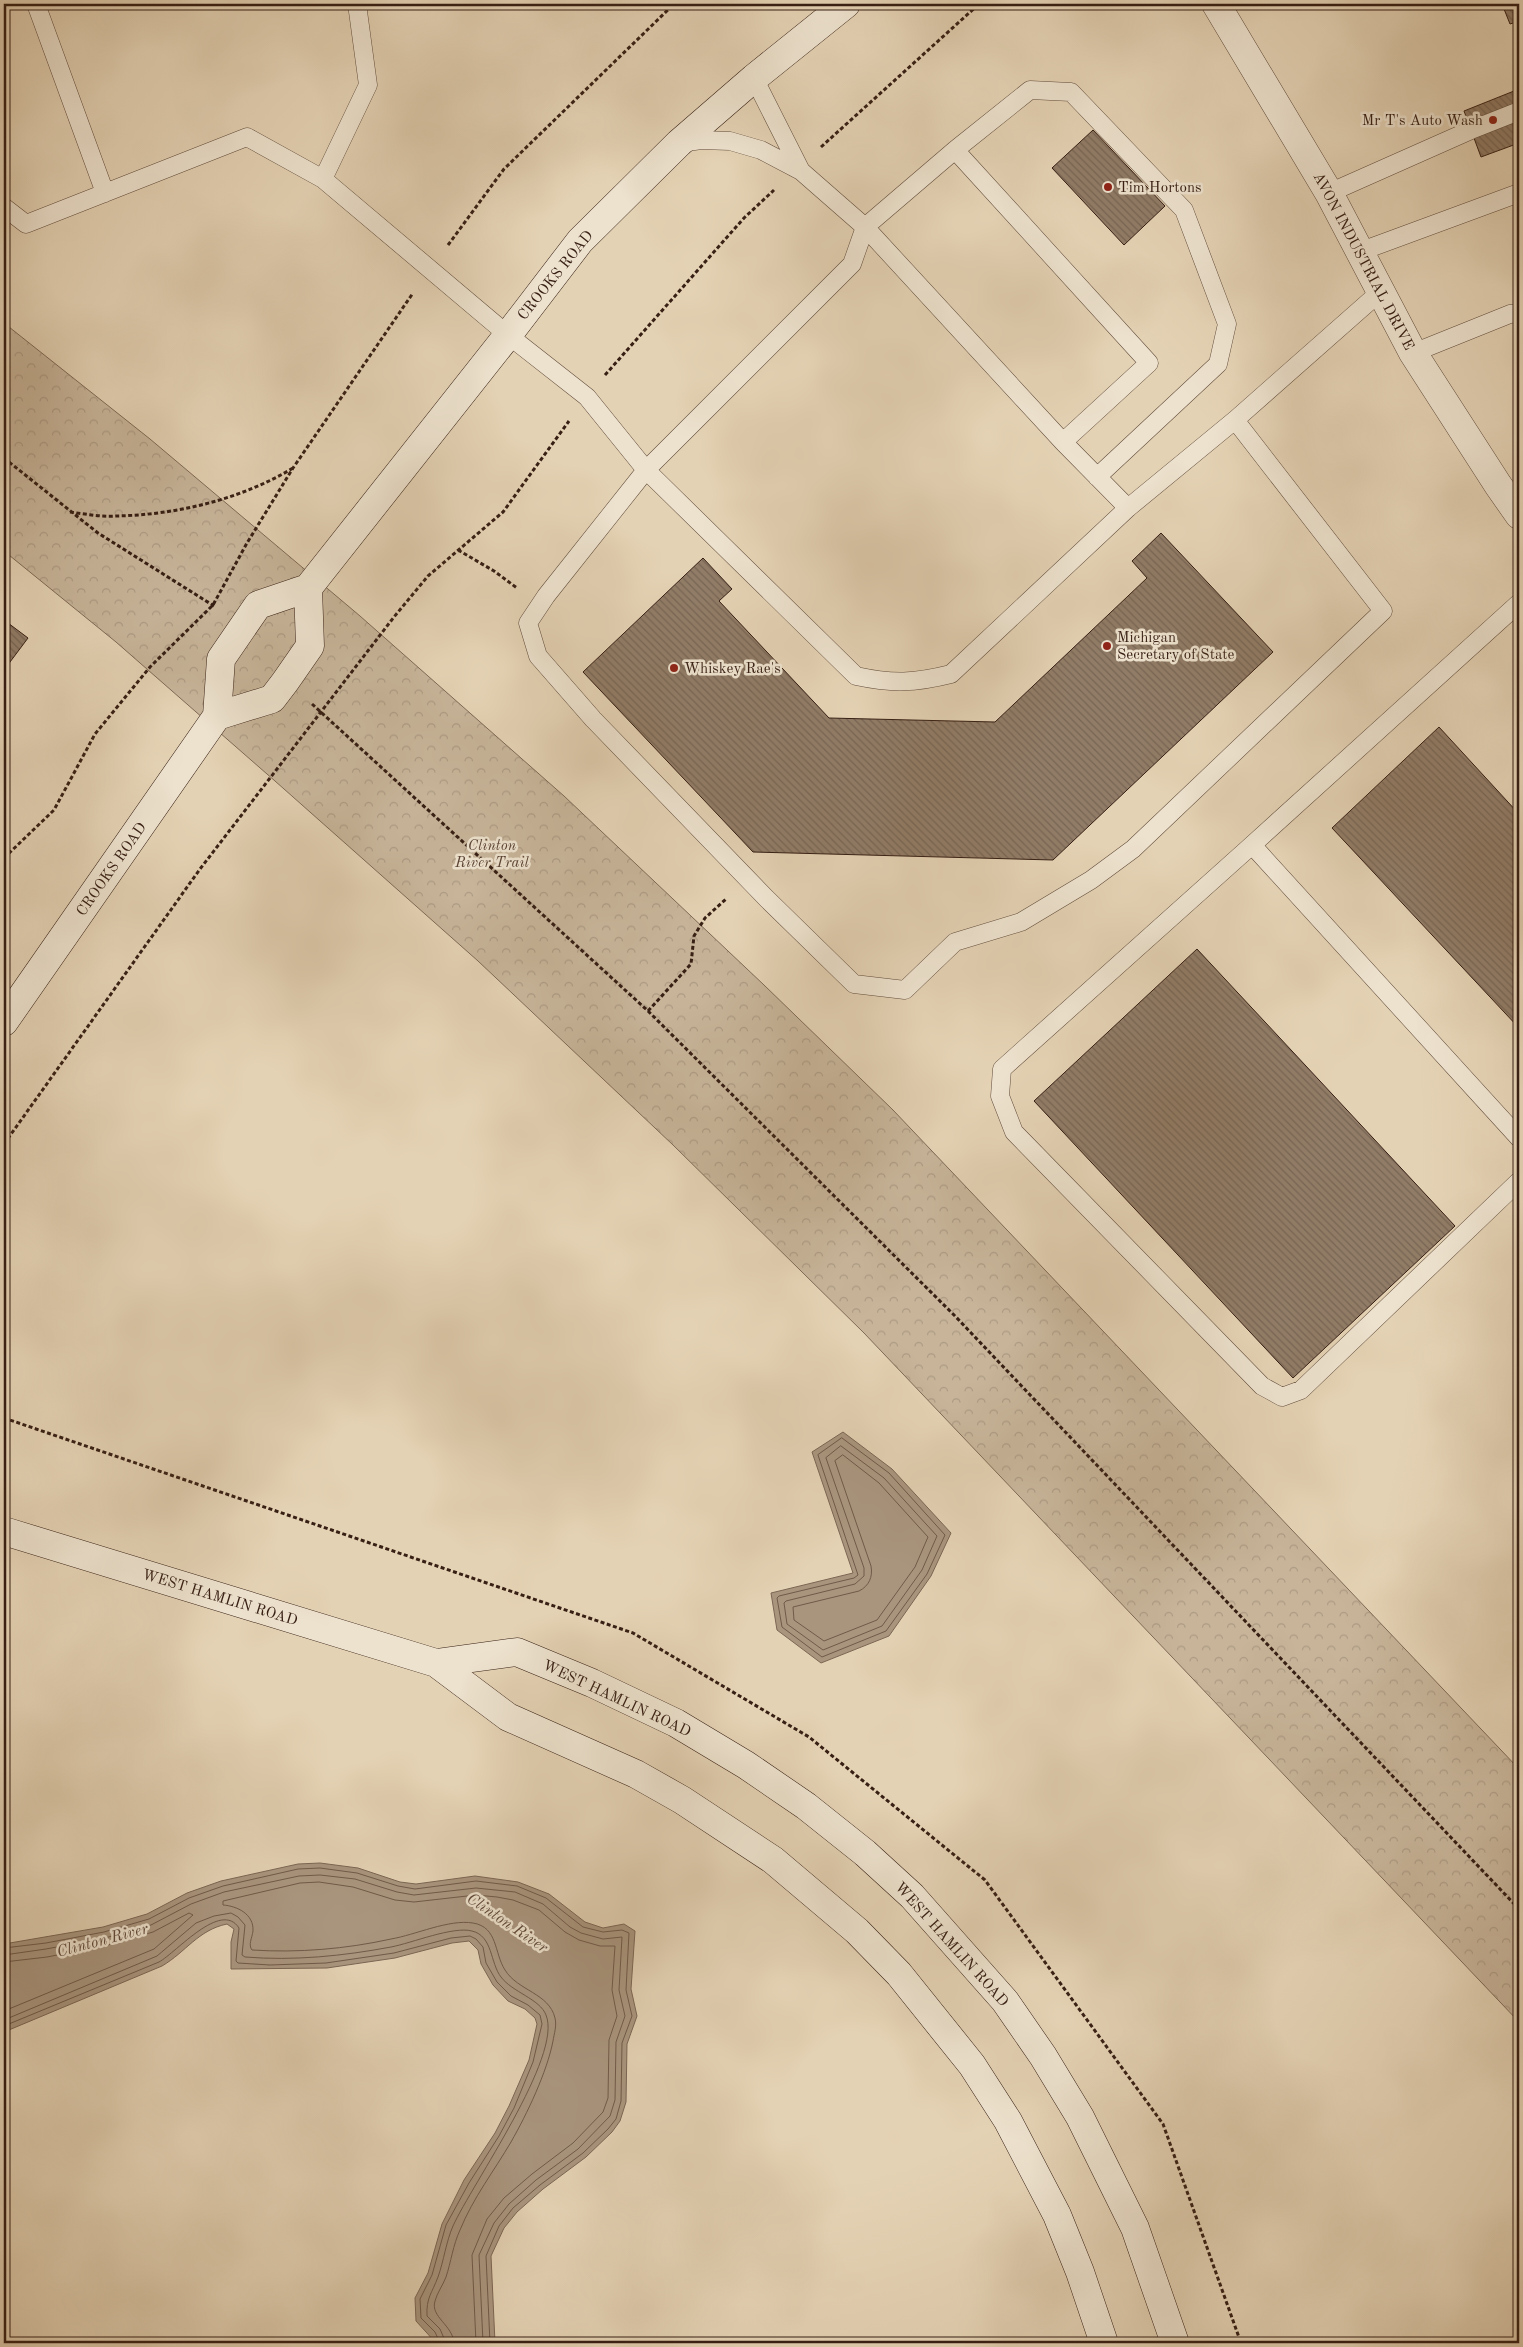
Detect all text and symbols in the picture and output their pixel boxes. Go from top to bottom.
place label: Mr T's Auto Wash [1362,114,1483,129]
marker: Mr T's Auto Wash [1487,114,1499,126]
street label: AVON INDUSTRIAL DRIVE [1309,170,1416,353]
marker: Tim Hortons [1102,181,1114,193]
place label: Tim Hortons [1118,181,1202,196]
street label: CROOKS ROAD [516,228,597,323]
place label: Michigan Secretary of State [1117,631,1235,663]
marker: Michigan Secretary of State [1101,640,1113,652]
marker: Whiskey Rae's [668,662,680,674]
place label: Whiskey Rae's [684,662,781,677]
street label: CROOKS ROAD [74,820,150,919]
park label: Clinton River Trail [454,839,530,871]
street label: WEST HAMLIN ROAD [140,1568,299,1629]
street label: WEST HAMLIN ROAD [540,1658,693,1740]
street label: WEST HAMLIN ROAD [891,1880,1011,2010]
water label: Clinton River [464,1891,551,1957]
water label: Clinton River [55,1921,151,1961]

